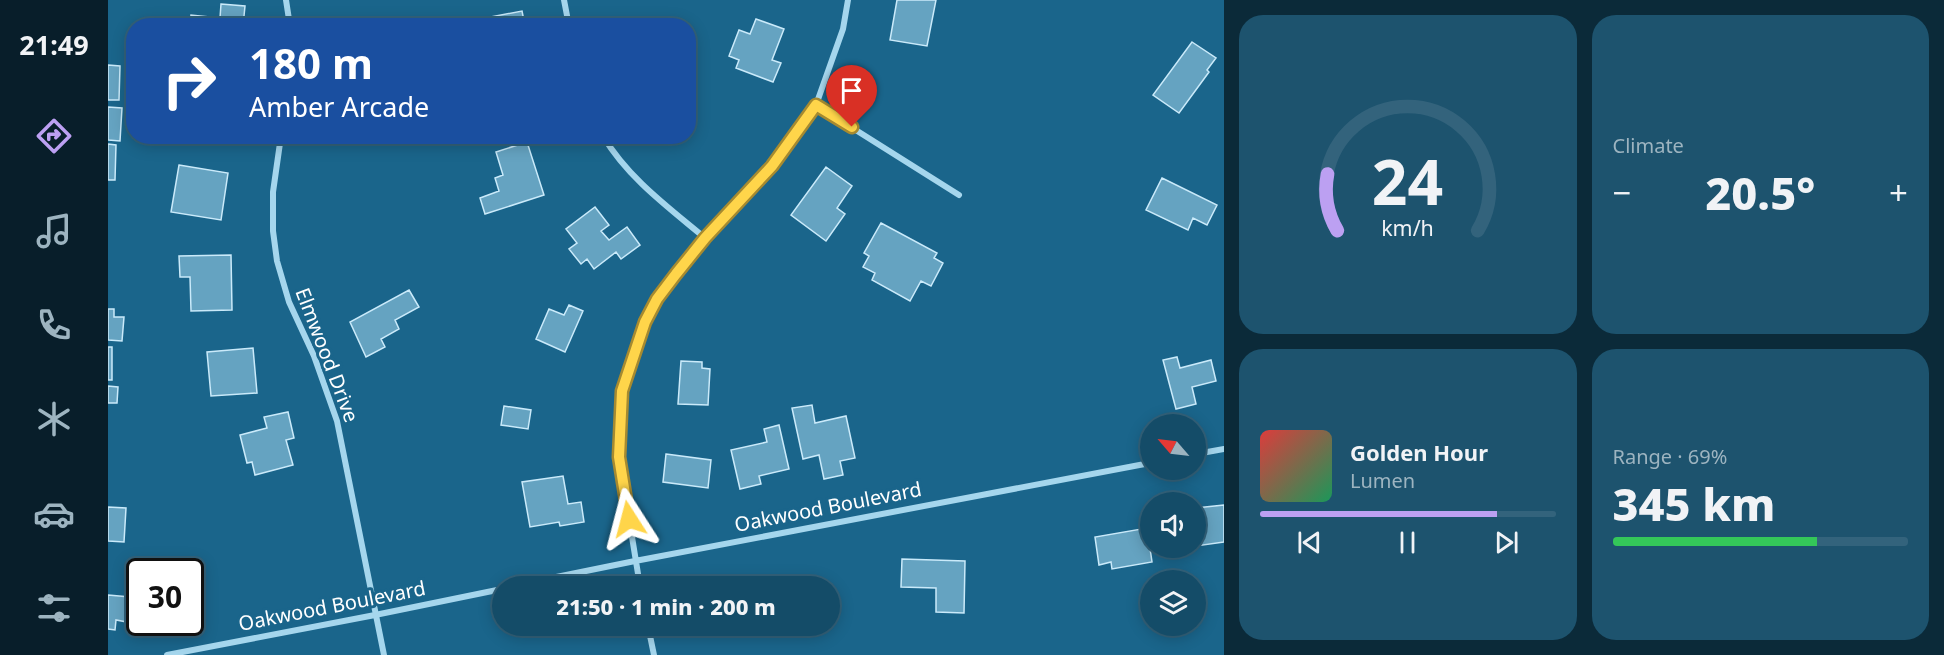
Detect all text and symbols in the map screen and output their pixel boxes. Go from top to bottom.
text: 21:49 [19,26,89,63]
text: 180 m [249,34,373,91]
icon: right [150,42,228,120]
pin [826,65,877,127]
icon: arrive [835,74,868,107]
text: Amber Arcade [249,88,429,125]
icon: directions [33,115,75,157]
text: Climate [1613,132,1684,159]
text: 24 [1372,138,1443,223]
text: 20.5° [1705,162,1815,223]
text: − [1613,170,1631,215]
text: + [1889,170,1908,215]
icon: music [33,210,75,252]
text: km/h [1381,214,1434,243]
street label: Elmwood Drive [289,284,365,426]
icon: phone [33,304,75,346]
icon: climate [33,398,75,440]
north arrow [1140,414,1206,480]
map controls [1140,414,1206,636]
text: Golden Hour [1350,437,1488,467]
text: Range · 69% [1613,443,1727,470]
text: Lumen [1350,467,1415,494]
text: 345 km [1613,473,1775,534]
street label: Oakwood Boulevard [732,475,924,538]
position arrow [597,487,661,551]
button: sound [1140,492,1206,558]
icon: car [33,493,75,535]
icon: previous [1293,526,1326,559]
icon: pause [1391,526,1424,559]
icon: next [1490,526,1523,559]
speed limit sign: 30 [126,558,204,636]
button: layers [1140,570,1206,636]
street label: Oakwood Boulevard [236,574,428,637]
icon: filters [33,587,75,629]
text: 21:50 · 1 min · 200 m [556,591,776,621]

